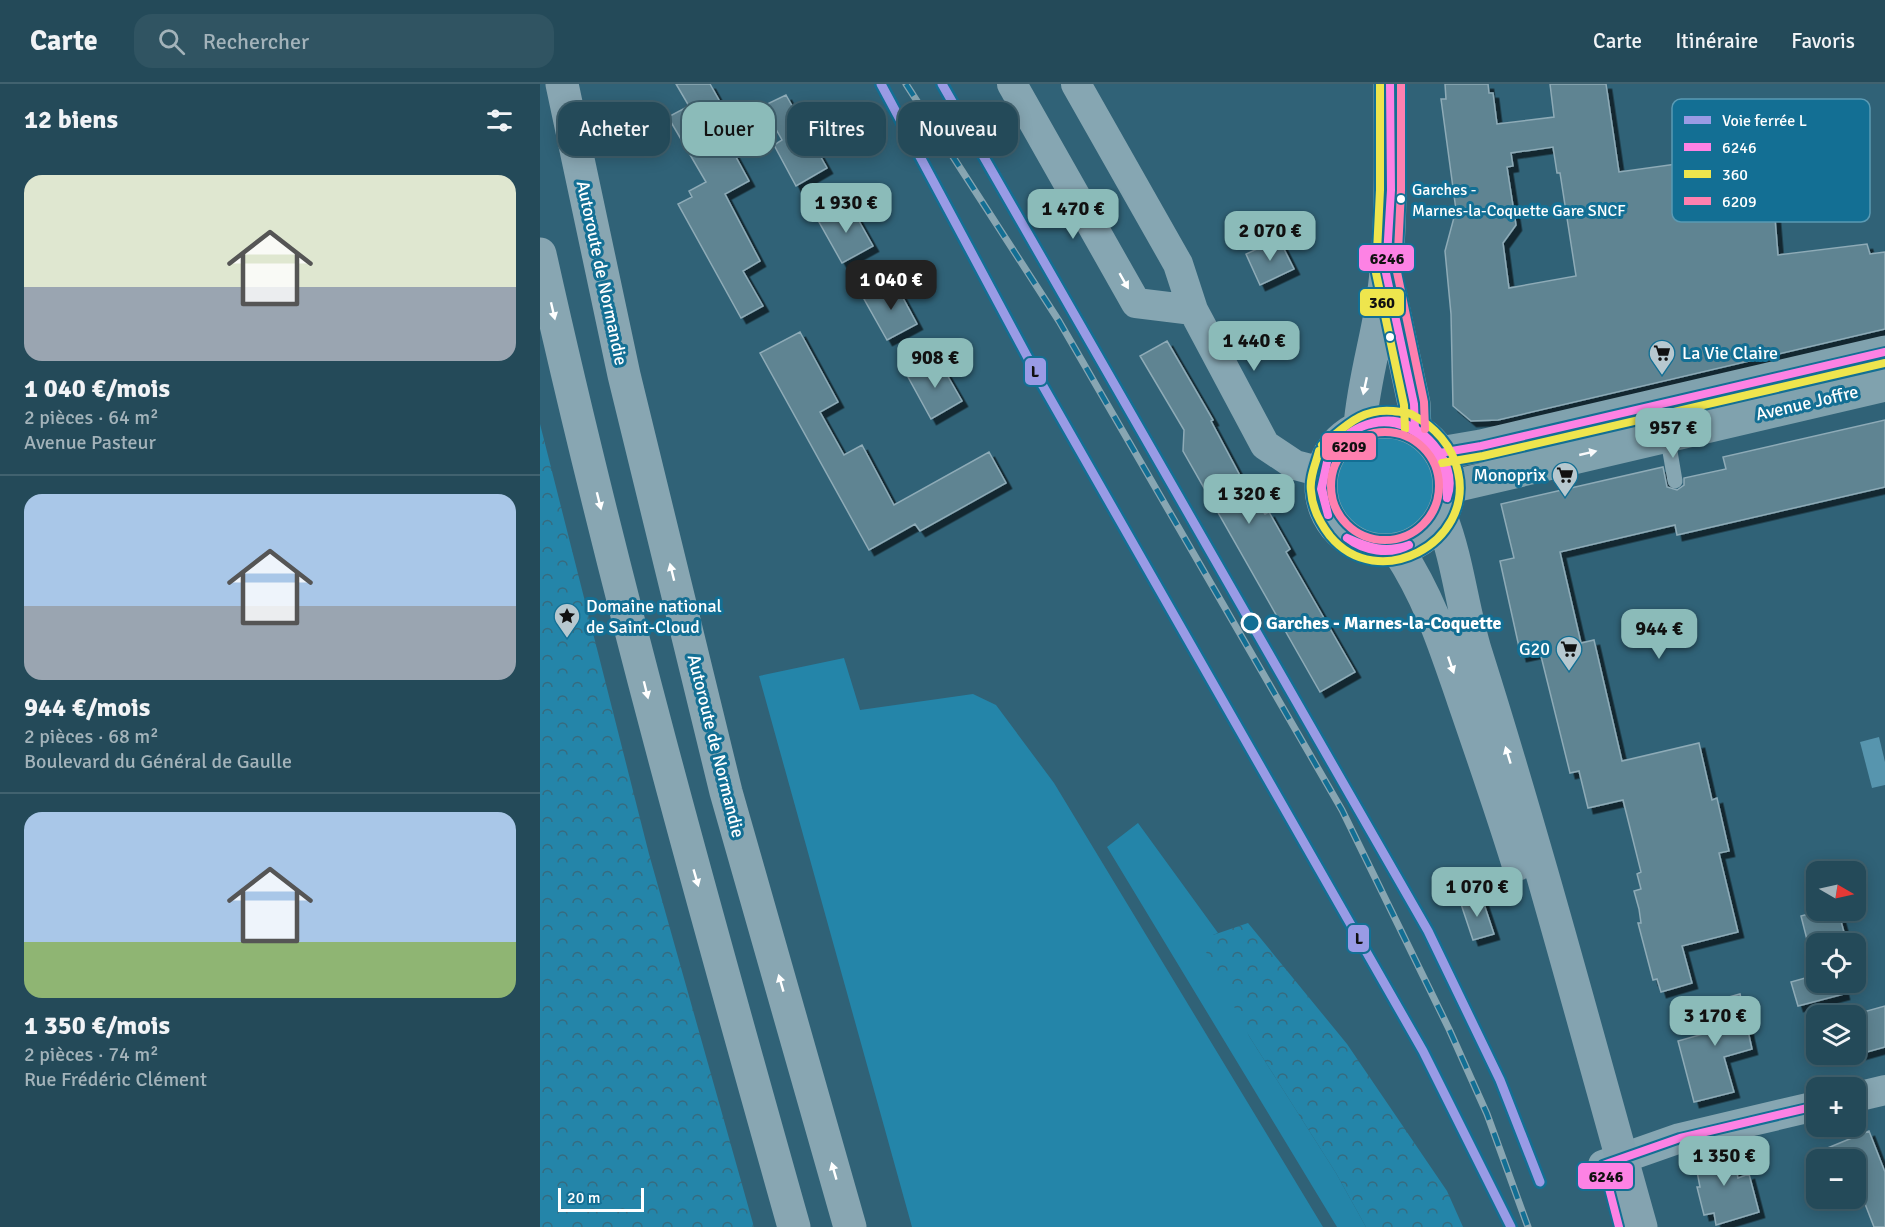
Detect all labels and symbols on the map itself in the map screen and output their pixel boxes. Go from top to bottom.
legend [1672,99,1870,222]
text: Voie ferrée L [1722,111,1807,131]
text: 6246 [1722,138,1757,158]
text: 360 [1722,165,1748,185]
street label: Autoroute de Normandie [572,179,632,367]
place label: Garches - Marnes-la-Coquette Gare SNCF [1412,180,1626,221]
pin: 1 930 € [791,183,901,234]
pin: 1 470 € [1018,189,1128,240]
text: 6209 [1722,192,1757,212]
marker: Garches - Marnes-la-Coquette Gare SNCF [1395,193,1407,205]
pin: 2 070 € [1215,211,1325,262]
line badge: 6246 [1358,244,1415,272]
text: 6246 [1370,249,1405,269]
pin: 1 040 € [836,260,946,311]
one-way arrow [1119,273,1129,290]
line badge: 360 [1359,288,1405,317]
text: 360 [1369,293,1395,313]
one-way arrow [548,302,558,321]
pin: 1 440 € [1199,321,1309,372]
unlabelled marker [1384,331,1396,343]
pin: 908 € [893,338,977,389]
supermarket icon: La Vie Claire [1647,338,1677,376]
place label: La Vie Claire [1682,342,1778,364]
line badge: L [1024,357,1047,386]
text: L [1031,362,1040,382]
one-way arrow [1360,377,1369,396]
street label: Avenue Joffre [1754,381,1860,425]
pin: 957 € [1631,408,1715,459]
line badge: 6209 [1321,432,1377,461]
text: 6209 [1332,437,1367,457]
one-way arrow [1579,448,1597,458]
supermarket icon: Monoprix [1550,460,1580,498]
place label: Monoprix [1473,464,1547,486]
pin: 1 320 € [1194,474,1304,525]
one-way arrow [594,492,604,510]
one-way arrow [666,562,676,581]
place label: Domaine national de Saint-Cloud [586,595,722,638]
place icon: Domaine national de Saint-Cloud [552,601,582,639]
pin: 944 € [1617,609,1701,660]
place label: Garches - Marnes-la-Coquette [1266,612,1501,634]
marker: Garches - Marnes-la-Coquette [1241,613,1261,633]
supermarket icon: G20 [1554,634,1584,672]
place label: G20 [1519,638,1550,660]
street label: Autoroute de Normandie [683,652,749,840]
one-way arrow [1447,656,1457,674]
one-way arrow [642,681,652,699]
one-way arrow [1503,746,1513,764]
north arrow [1806,861,1866,921]
pin: 1 070 € [1422,867,1532,918]
one-way arrow [692,870,701,888]
line badge: L [1347,924,1370,953]
text: L [1355,929,1364,949]
one-way arrow [775,974,785,992]
pin: 3 170 € [1660,996,1770,1047]
pin: 1 350 € [1669,1136,1779,1187]
one-way arrow [829,1162,838,1180]
line badge: 6246 [1577,1162,1634,1190]
text: 6246 [1589,1167,1624,1187]
scale bar [558,1185,644,1212]

